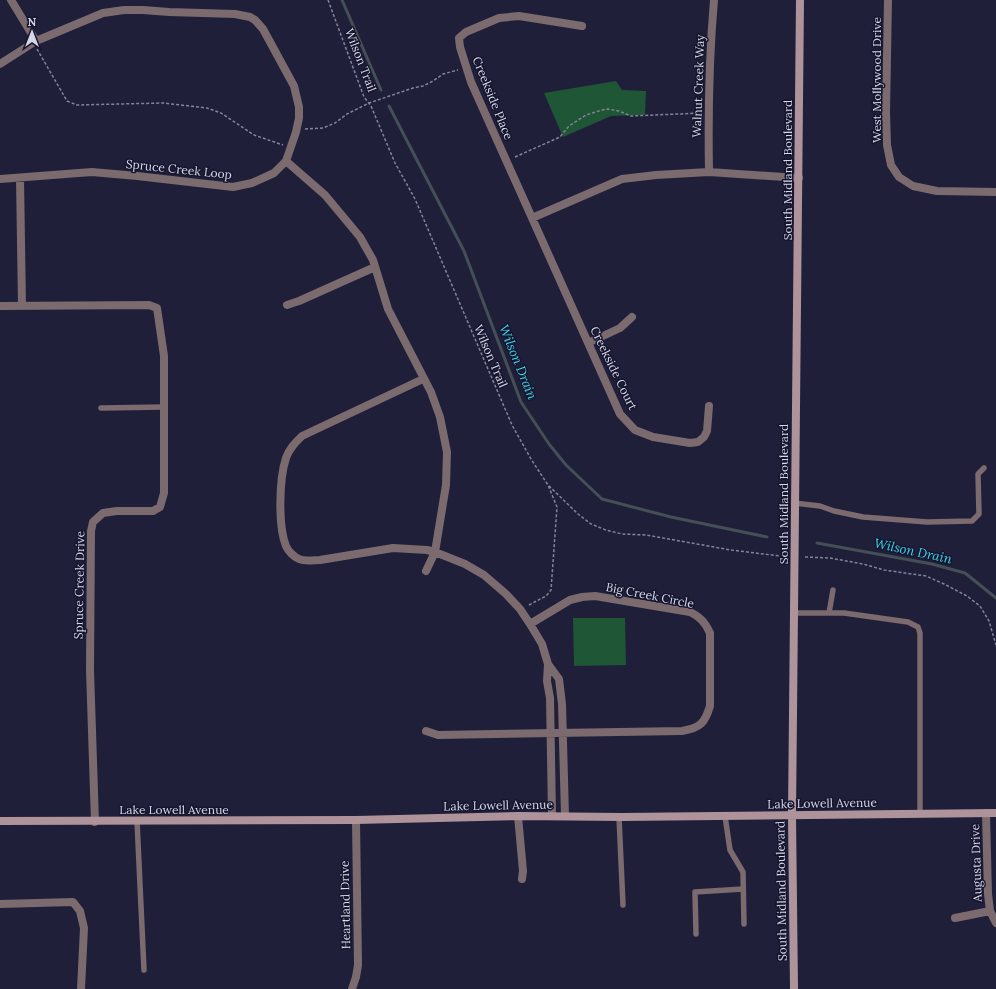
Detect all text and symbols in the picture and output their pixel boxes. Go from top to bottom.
north arrow [12,12,52,52]
text: N [28,15,37,29]
street label: West Mollywood Drive [869,17,884,143]
street label: Wilson Trail [342,26,380,94]
street label: Walnut Creek Way [689,34,707,138]
street label: Creekside Place [470,54,517,142]
street label: South Midland Boulevard [780,100,795,240]
street label: Spruce Creek Loop [125,156,233,182]
street label: Wilson Trail [471,322,511,390]
water label: Wilson Drain [495,322,541,402]
street label: Creekside Court [587,324,641,413]
street label: South Midland Boulevard [776,424,791,564]
street label: Spruce Creek Drive [71,530,87,639]
water label: Wilson Drain [873,534,953,568]
street label: Big Creek Circle [605,579,696,611]
street label: Lake Lowell Avenue [767,795,877,811]
street label: Lake Lowell Avenue [443,797,553,813]
street label: Lake Lowell Avenue [119,802,229,817]
street label: South Midland Boulevard [772,821,790,961]
street label: Augusta Drive [967,823,985,903]
street label: Heartland Drive [337,860,353,950]

